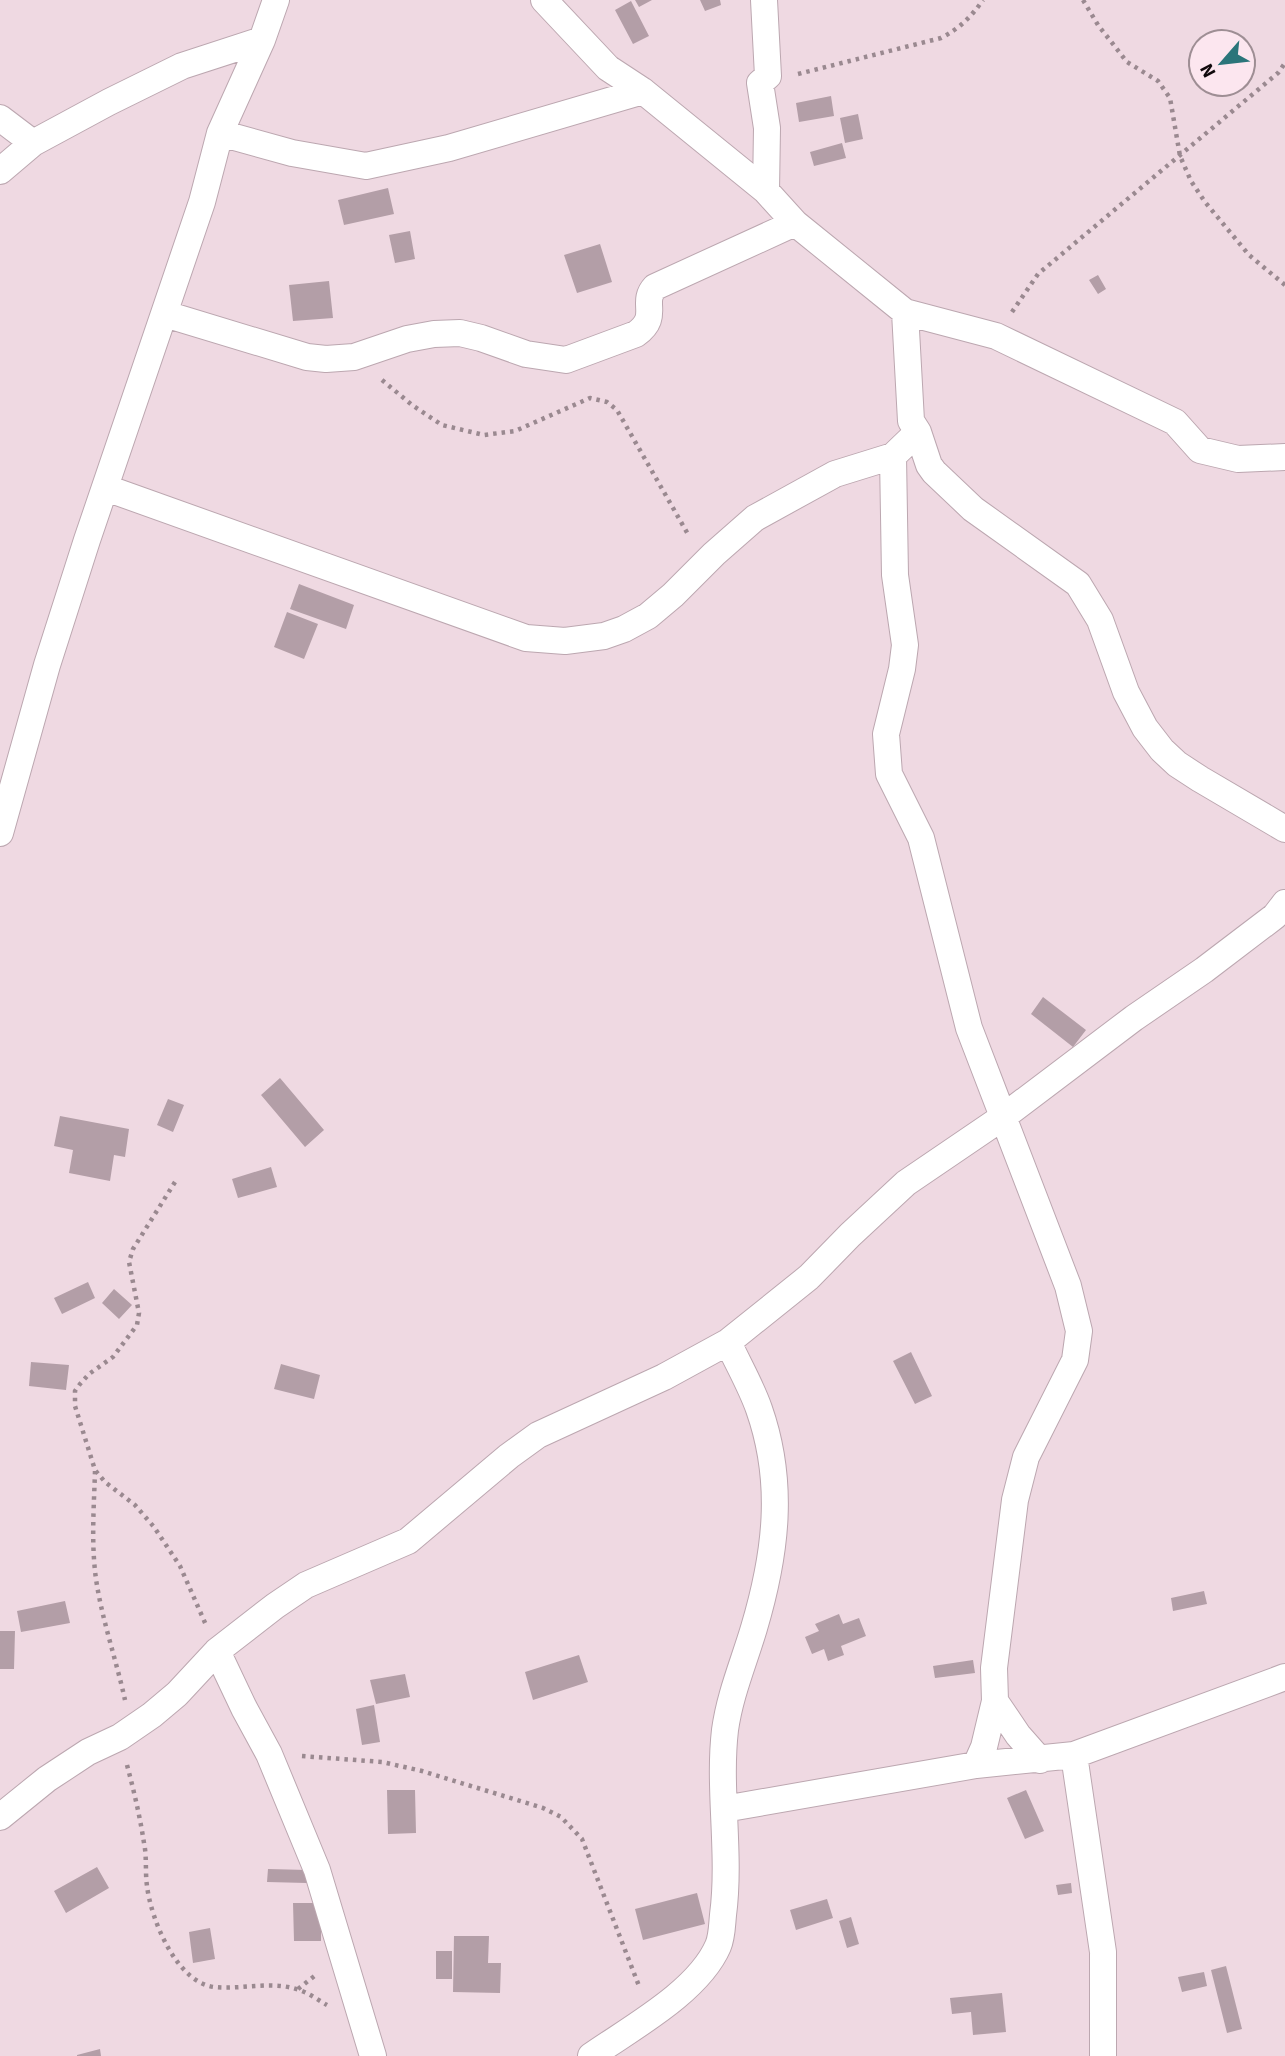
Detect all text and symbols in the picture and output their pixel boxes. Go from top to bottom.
north arrow [1187,28,1257,98]
text: N [1193,58,1223,82]

